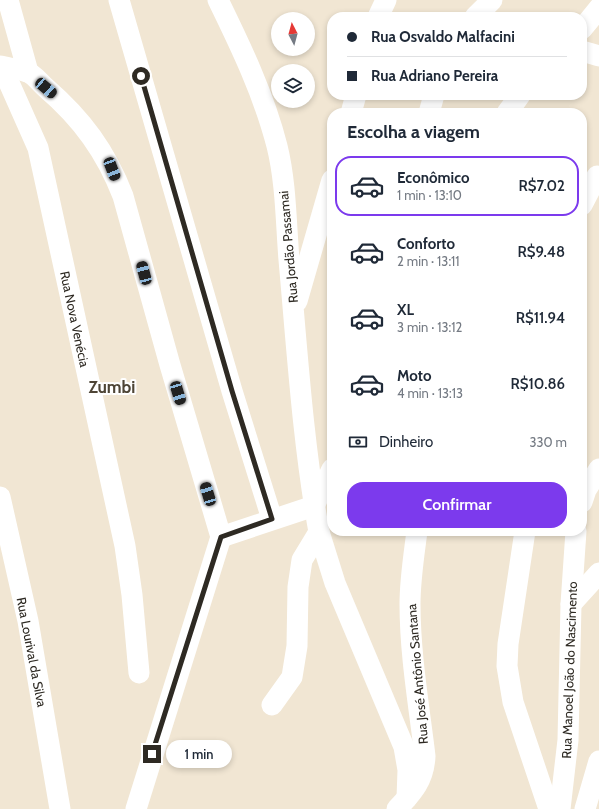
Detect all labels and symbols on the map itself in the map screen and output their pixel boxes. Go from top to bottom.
north arrow [271,12,315,56]
route start [132,67,150,85]
car [33,76,59,100]
car [102,156,122,182]
street label: Rua Jordão Passamai [275,190,301,304]
car [135,260,153,286]
street label: Rua Nova Venécia [57,270,93,369]
district label: Zumbi [89,377,135,397]
car [169,380,187,406]
car [199,481,217,507]
street label: Rua Manoel João do Nascimento [558,581,580,759]
street label: Rua Lourival da Silva [13,596,51,709]
street label: Rua José Antônio Santana [403,602,431,745]
callout: 1 min [166,740,232,768]
route end [143,745,161,763]

